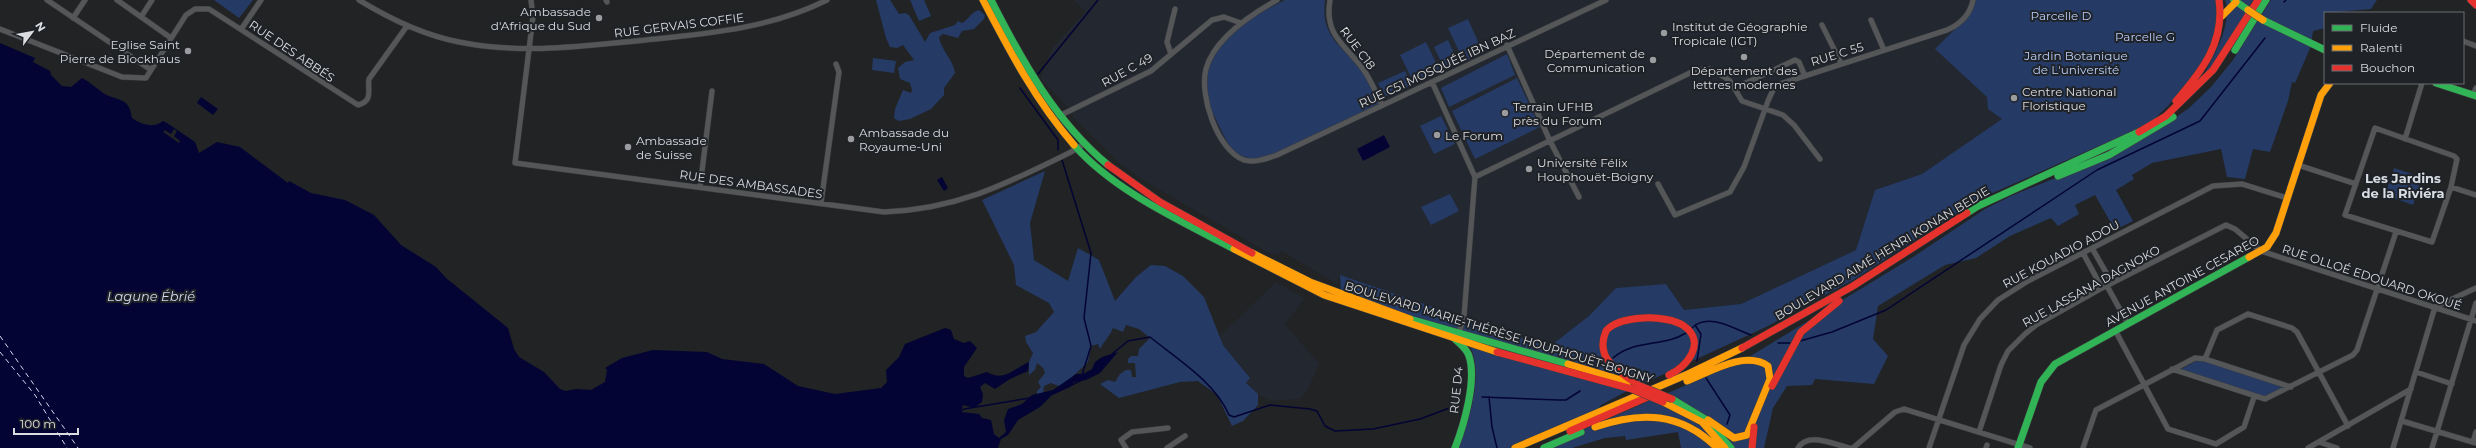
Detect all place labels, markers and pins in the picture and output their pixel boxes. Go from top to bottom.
place label: Ambassade d'Afrique du Sud [491,4,591,33]
marker: Ambassade d'Afrique du Sud [594,13,604,23]
place label: Institut de Géographie Tropicale (IGT) [1672,19,1807,48]
marker: Institut de Géographie Tropicale (IGT) [1659,28,1669,38]
place label: Eglise Saint Pierre de Blockhaus [60,37,180,66]
marker: Eglise Saint Pierre de Blockhaus [183,46,193,56]
place label: Département de Communication [1544,46,1645,75]
marker: Département des lettres modernes [1739,52,1749,62]
marker: Département de Communication [1648,55,1658,65]
place label: Département des lettres modernes [1691,63,1797,92]
place label: Centre National Floristique [2022,84,2116,113]
marker: Centre National Floristique [2009,93,2019,103]
place label: Terrain UFHB près du Forum [1513,99,1602,128]
marker: Terrain UFHB près du Forum [1500,108,1510,118]
place label: Ambassade du Royaume-Uni [859,125,949,154]
place label: Le Forum [1445,128,1503,143]
marker: Le Forum [1432,130,1442,140]
place label: Ambassade de Suisse [636,133,707,162]
marker: Ambassade du Royaume-Uni [846,134,856,144]
marker: Ambassade de Suisse [623,142,633,152]
place label: Université Félix Houphouët-Boigny [1537,155,1654,184]
marker: Université Félix Houphouët-Boigny [1524,164,1534,174]

